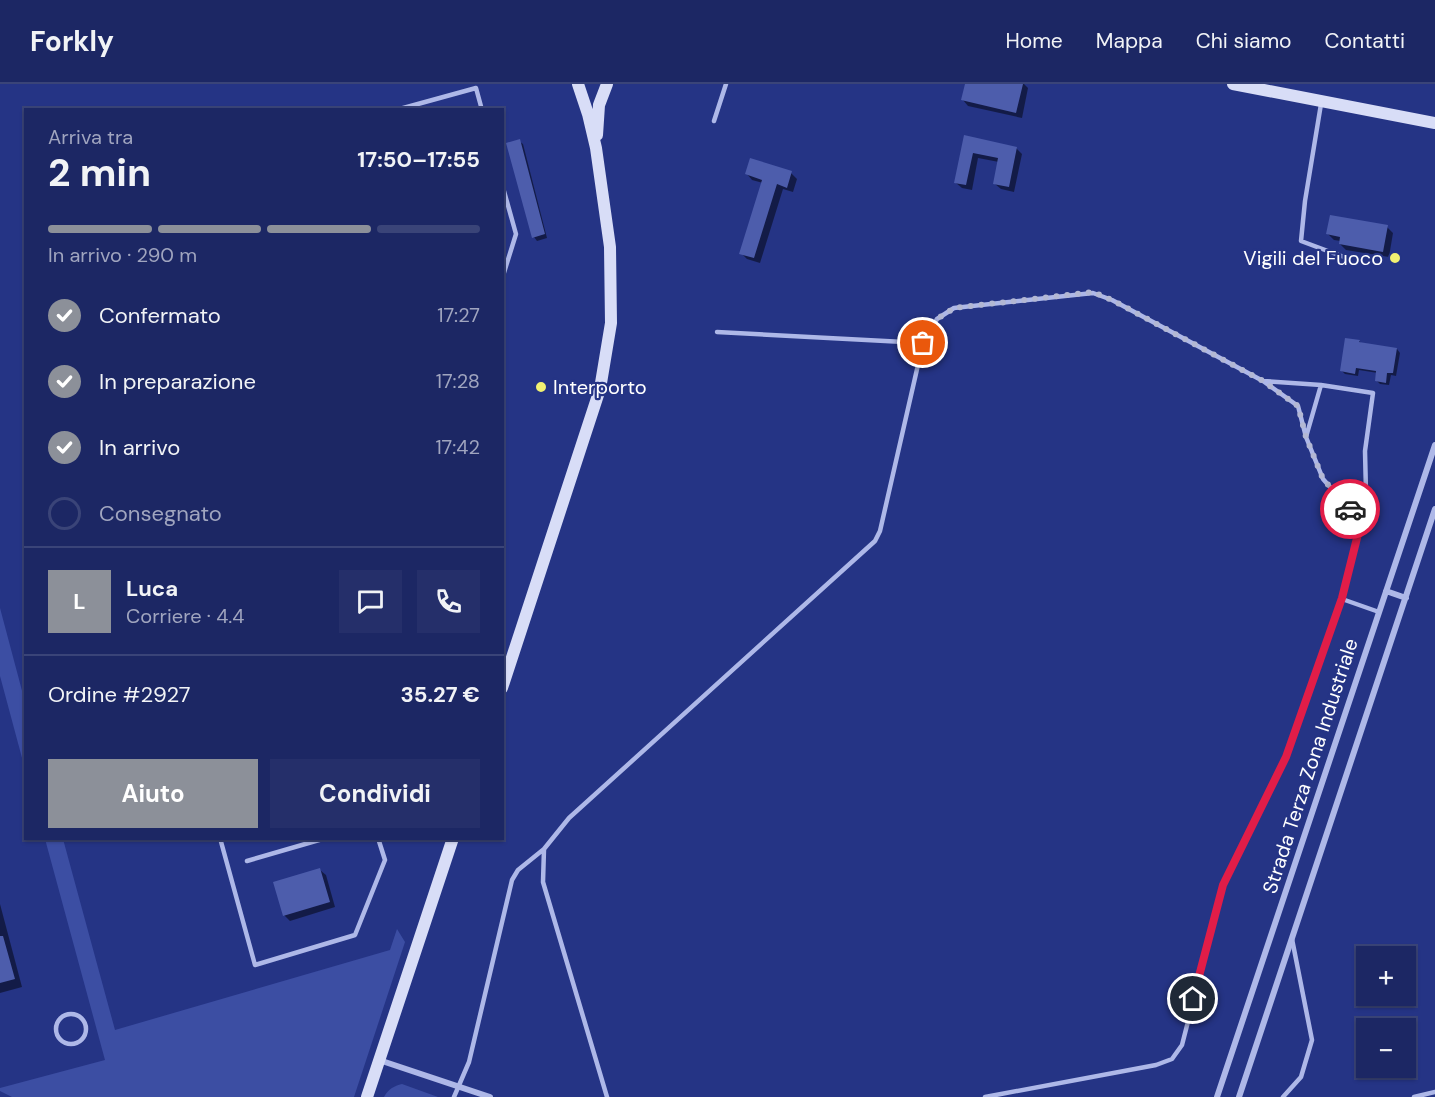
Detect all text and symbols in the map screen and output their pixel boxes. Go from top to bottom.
text: Forkly [30,23,114,60]
text: Home [1005,27,1063,55]
text: Mappa [1096,27,1163,55]
text: Chi siamo [1196,27,1292,55]
text: Contatti [1325,27,1405,55]
text: Arriva tra [48,124,133,150]
text: 17:50–17:55 [357,145,480,174]
text: 2 min [48,147,151,198]
text: In arrivo · 290 m [48,242,197,268]
place label: Vigili del Fuoco [1243,245,1383,271]
marker: Vigili del Fuoco [1388,251,1402,265]
icon: check [48,299,81,332]
text: Confermato [99,301,221,330]
text: 17:27 [437,302,480,328]
pin [897,317,948,368]
icon: bag [906,326,939,359]
icon: check [48,365,81,398]
text: In preparazione [99,367,256,396]
text: 17:28 [436,368,480,394]
place label: Interporto [553,374,647,400]
marker: Interporto [534,380,548,394]
icon: check [48,431,81,464]
text: In arrivo [99,433,180,462]
text: 17:42 [435,434,480,460]
courier [1320,479,1380,539]
icon: car [1334,493,1367,526]
text: Consegnato [99,499,222,528]
button: chat [339,570,402,633]
button: phone [417,570,480,633]
text: Luca [126,574,178,603]
text: L [73,587,86,616]
text: Corriere · 4.4 [126,603,244,629]
street label: Strada Terza Zona Industriale [1256,635,1364,897]
text: Ordine #2927 [48,680,190,709]
text: 35.27 € [401,680,480,709]
button: Aiuto [48,759,258,828]
button: Condividi [270,759,480,828]
map controls [1356,946,1416,1078]
button: + [1356,946,1416,1006]
pin [1167,973,1218,1024]
icon: home [1176,982,1209,1015]
button: − [1356,1018,1416,1078]

